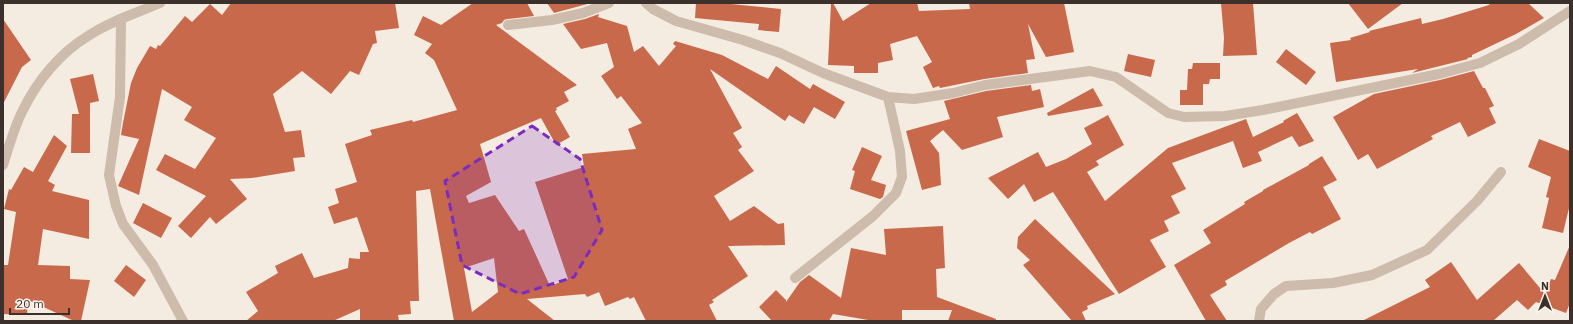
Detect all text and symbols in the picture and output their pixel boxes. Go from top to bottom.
north arrow [1525,276,1565,316]
text: N [1541,279,1549,293]
scale bar [10,290,69,316]
text: 20 m [16,296,44,311]

